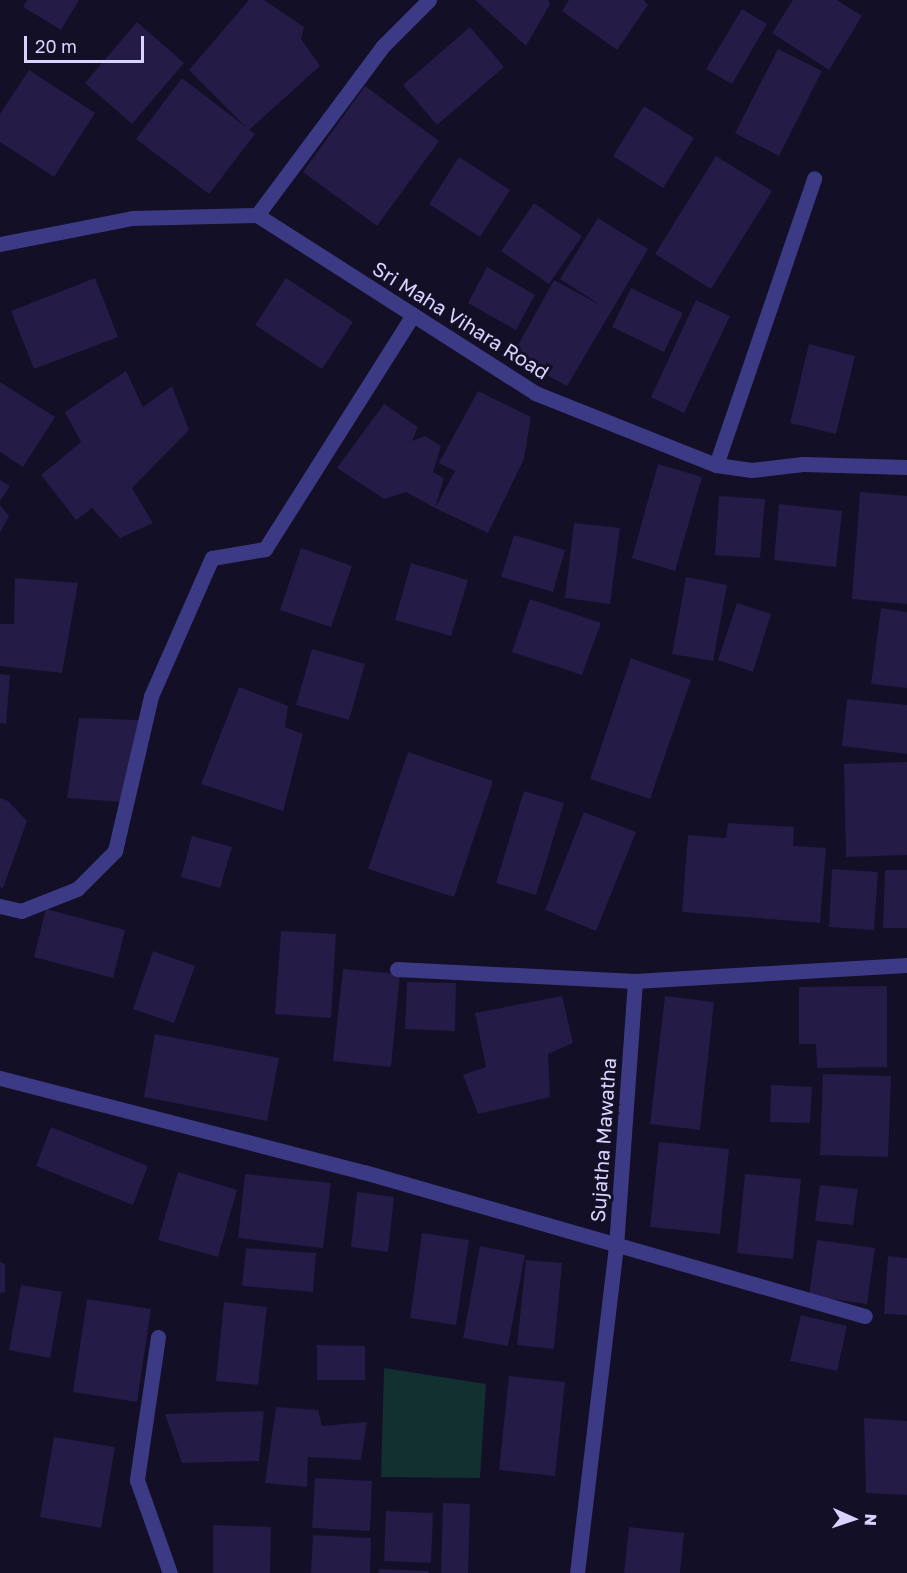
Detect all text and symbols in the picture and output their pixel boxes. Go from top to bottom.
scale bar [27,24,147,62]
text: 20 m [35,35,77,57]
street label: Sri Maha Vihara Road [368,256,554,384]
street label: Sujatha Mawatha [585,1057,621,1223]
north arrow [823,1489,883,1549]
text: N [861,1513,881,1527]

